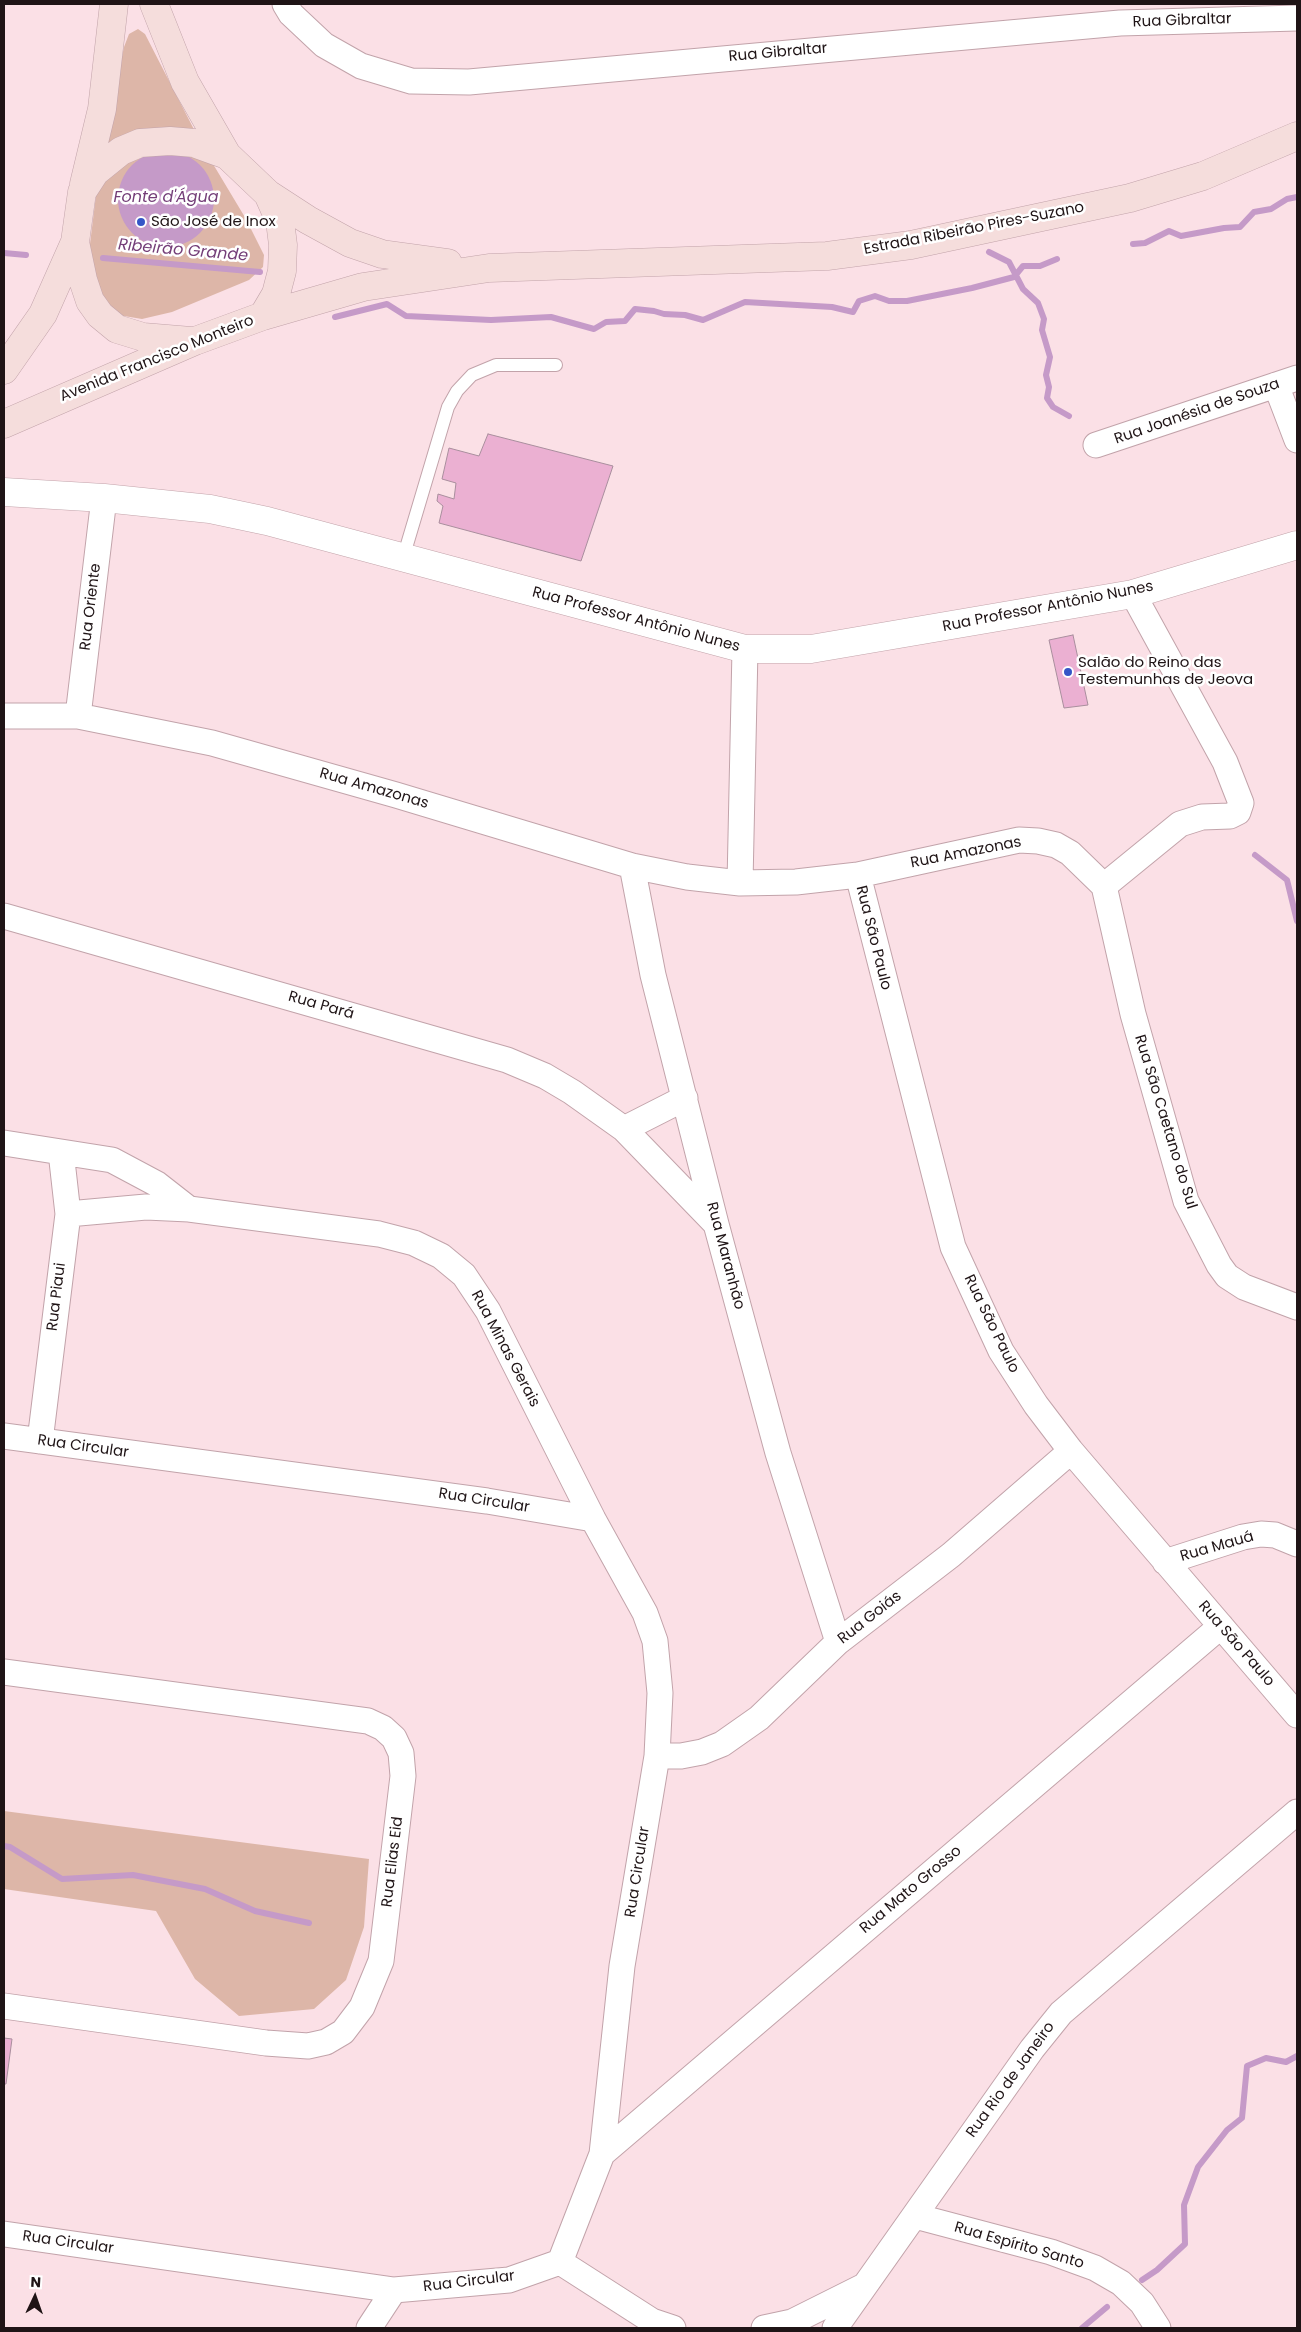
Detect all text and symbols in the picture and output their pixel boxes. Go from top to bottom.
street label: Rua Gibraltar [1132,10,1232,32]
street label: Rua Gibraltar [728,40,828,66]
water label: Fonte d'Água [113,188,219,208]
street label: Estrada Ribeirão Pires-Suzano [862,199,1086,259]
place label: São José de Inox [151,213,276,231]
marker: São José de Inox [135,216,147,228]
water label: Ribeirão Grande [117,236,249,266]
street label: Avenida Francisco Monteiro [57,312,257,406]
street label: Rua Joanésia de Souza [1112,375,1282,449]
street label: Rua Oriente [77,562,105,652]
street label: Rua Professor Antônio Nunes [941,578,1155,636]
street label: Rua Professor Antônio Nunes [530,584,742,656]
place label: Salão do Reino das Testemunhas de Jeova [1078,654,1253,689]
marker: Salão do Reino das Testemunhas de Jeova [1062,666,1074,678]
street label: Rua Amazonas [317,765,431,813]
street label: Rua Amazonas [909,833,1023,873]
street label: Rua São Paulo [851,884,895,992]
street label: Rua Pará [286,988,356,1024]
street label: Rua São Caetano do Sul [1130,1033,1200,1211]
street label: Rua Maranhão [702,1200,748,1312]
street label: Rua Piaui [44,1262,70,1332]
street label: Rua São Paulo [959,1272,1023,1376]
street label: Rua Minas Gerais [467,1288,543,1410]
street label: Rua Circular [36,1432,130,1462]
street label: Rua Circular [437,1485,531,1517]
street label: Rua Mauá [1178,1528,1256,1566]
street label: Rua Goiás [835,1588,905,1648]
street label: Rua São Paulo [1194,1598,1278,1690]
street label: Rua Elias Eid [378,1816,408,1908]
street label: Rua Circular [622,1825,654,1919]
street label: Rua Mato Grosso [857,1842,965,1938]
street label: Rua Rio de Janeiro [963,2019,1059,2141]
street label: Rua Espírito Santo [952,2219,1086,2273]
street label: Rua Circular [21,2228,115,2258]
street label: Rua Circular [422,2267,516,2297]
north arrow [10,2272,60,2322]
text: N [30,2272,42,2292]

